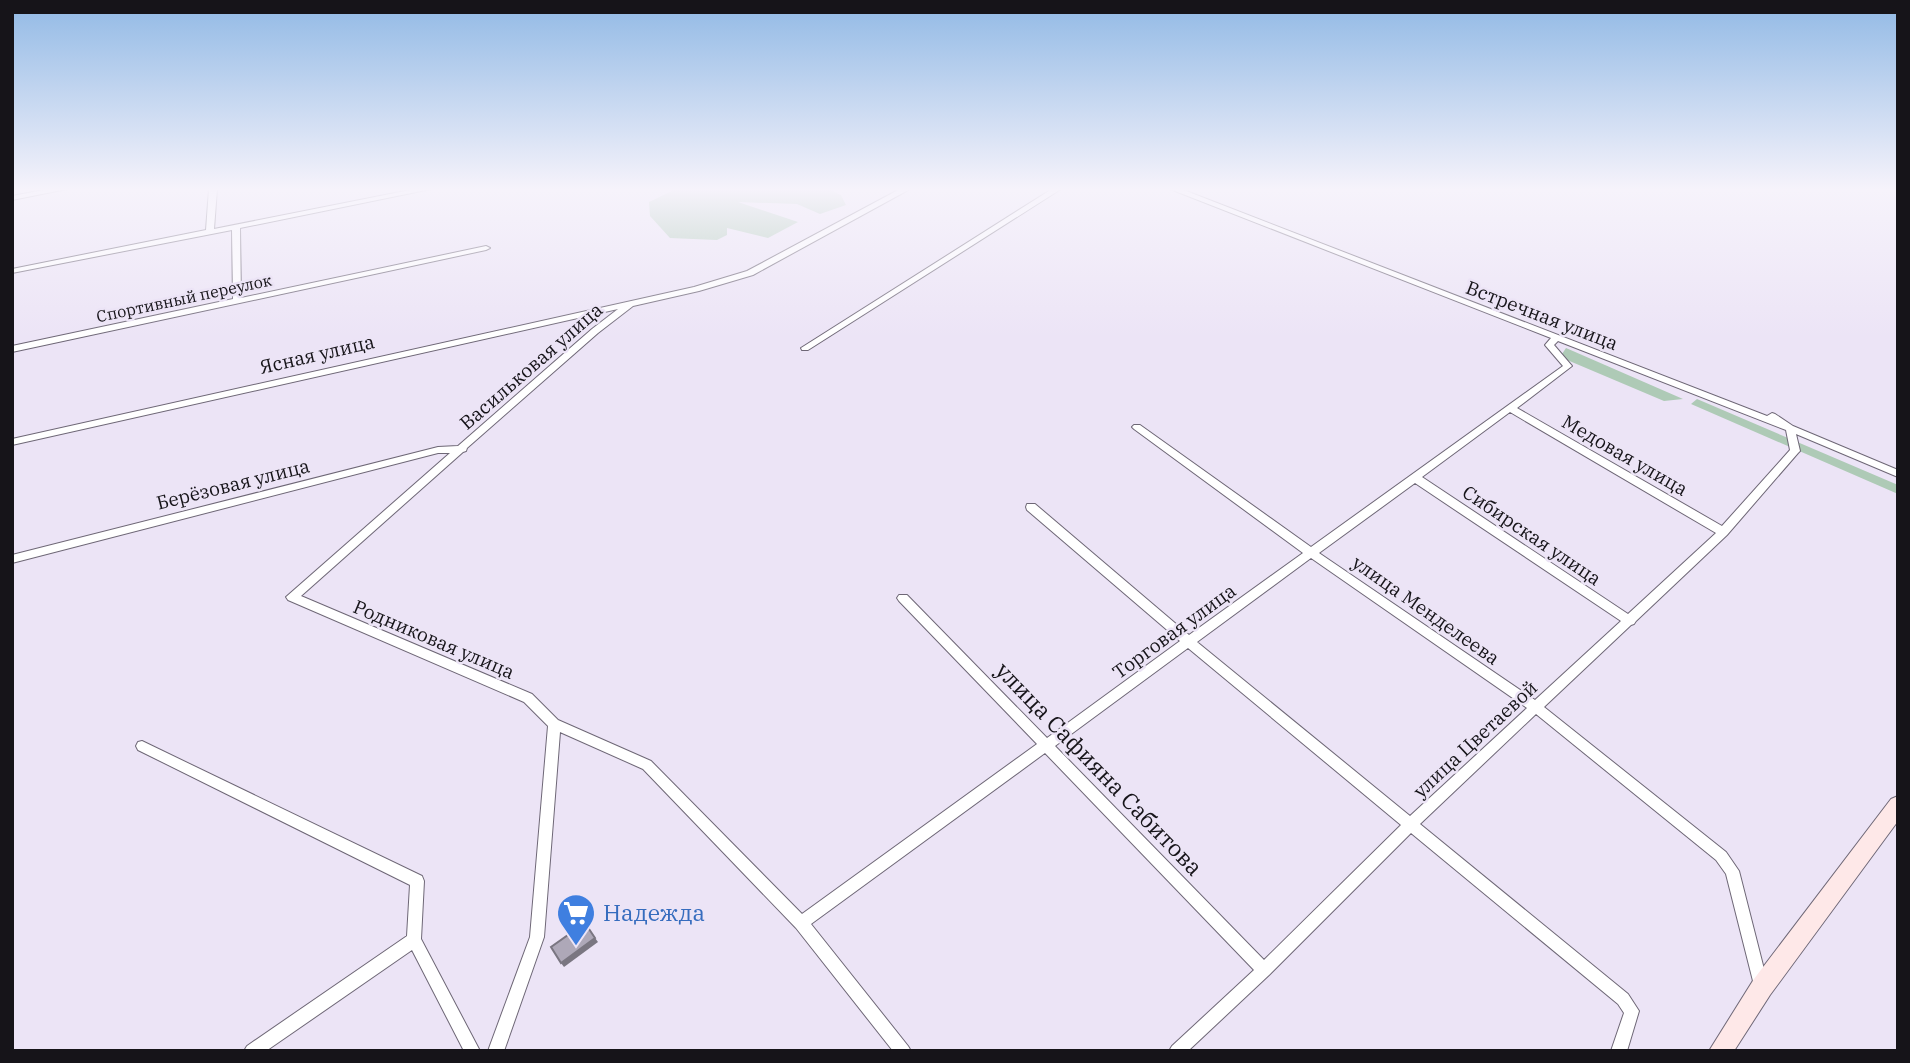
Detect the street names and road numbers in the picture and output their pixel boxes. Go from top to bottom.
street label: Спортивный переулок [94,269,274,326]
street label: Встречная улица [1463,275,1621,355]
street label: Васильковая улица [455,297,607,435]
street label: Ясная улица [257,329,377,379]
street label: Медовая улица [1558,409,1692,501]
street label: Берёзовая улица [154,453,312,515]
street label: Сибирская улица [1458,480,1606,590]
street label: улица Менделеева [1348,550,1504,670]
street label: Торговая улица [1108,578,1240,684]
street label: Родниковая улица [350,594,518,684]
street label: улица Сафияна Сабитова [990,655,1210,881]
street label: улица Цветаевой [1408,675,1542,803]

